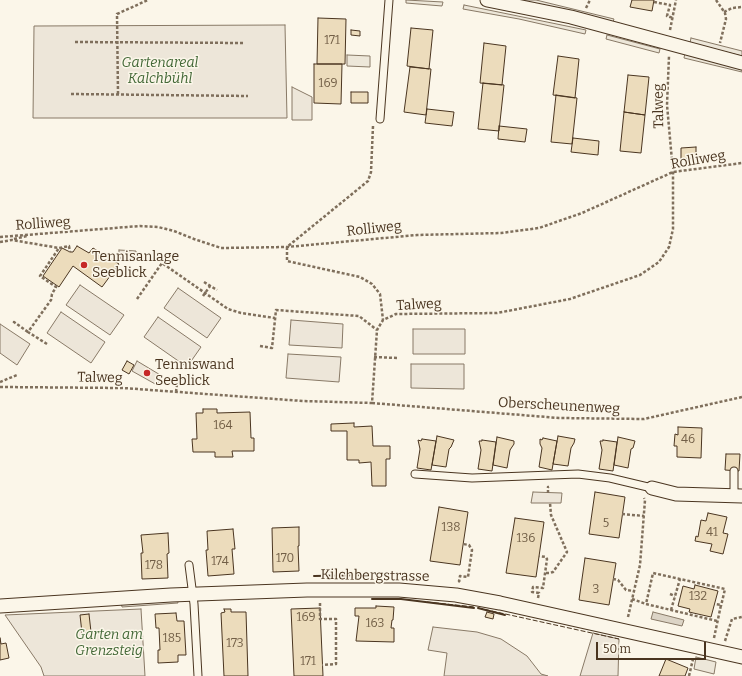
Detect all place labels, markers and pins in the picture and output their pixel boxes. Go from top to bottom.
place label: Tennisanlage Seeblick [92,249,179,282]
marker: Tennisanlage Seeblick [79,260,89,270]
place label: Tenniswand Seeblick [155,357,234,390]
marker: Tenniswand Seeblick [142,368,152,378]

